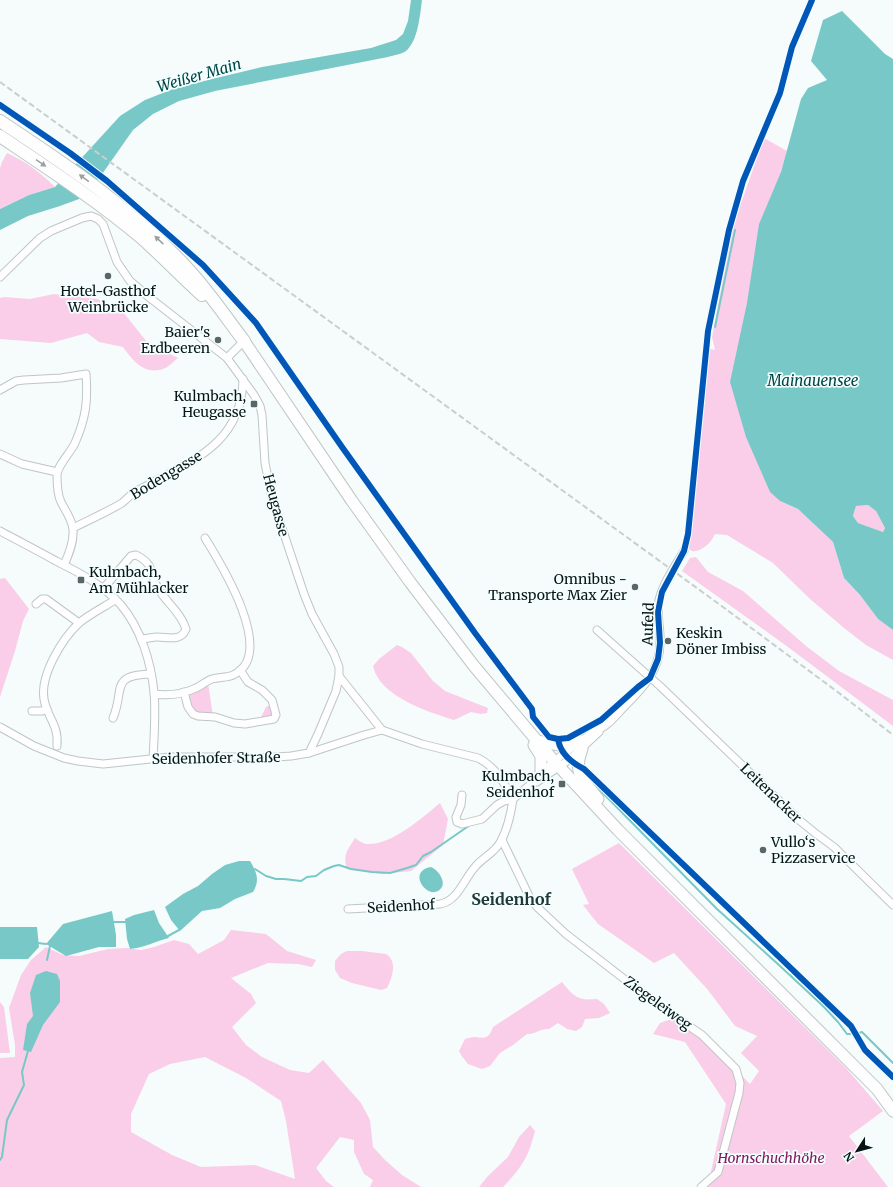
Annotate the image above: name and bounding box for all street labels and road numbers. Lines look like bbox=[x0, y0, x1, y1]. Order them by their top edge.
street label: Bodengasse bbox=[127, 447, 205, 503]
street label: Heugasse bbox=[259, 472, 293, 538]
street label: Aufeld bbox=[638, 601, 658, 647]
street label: Seidenhofer Straße bbox=[151, 748, 281, 768]
street label: Leitenacker bbox=[736, 759, 806, 827]
street label: Seidenhof bbox=[367, 895, 436, 917]
street label: Ziegeleiweg bbox=[620, 972, 696, 1034]

